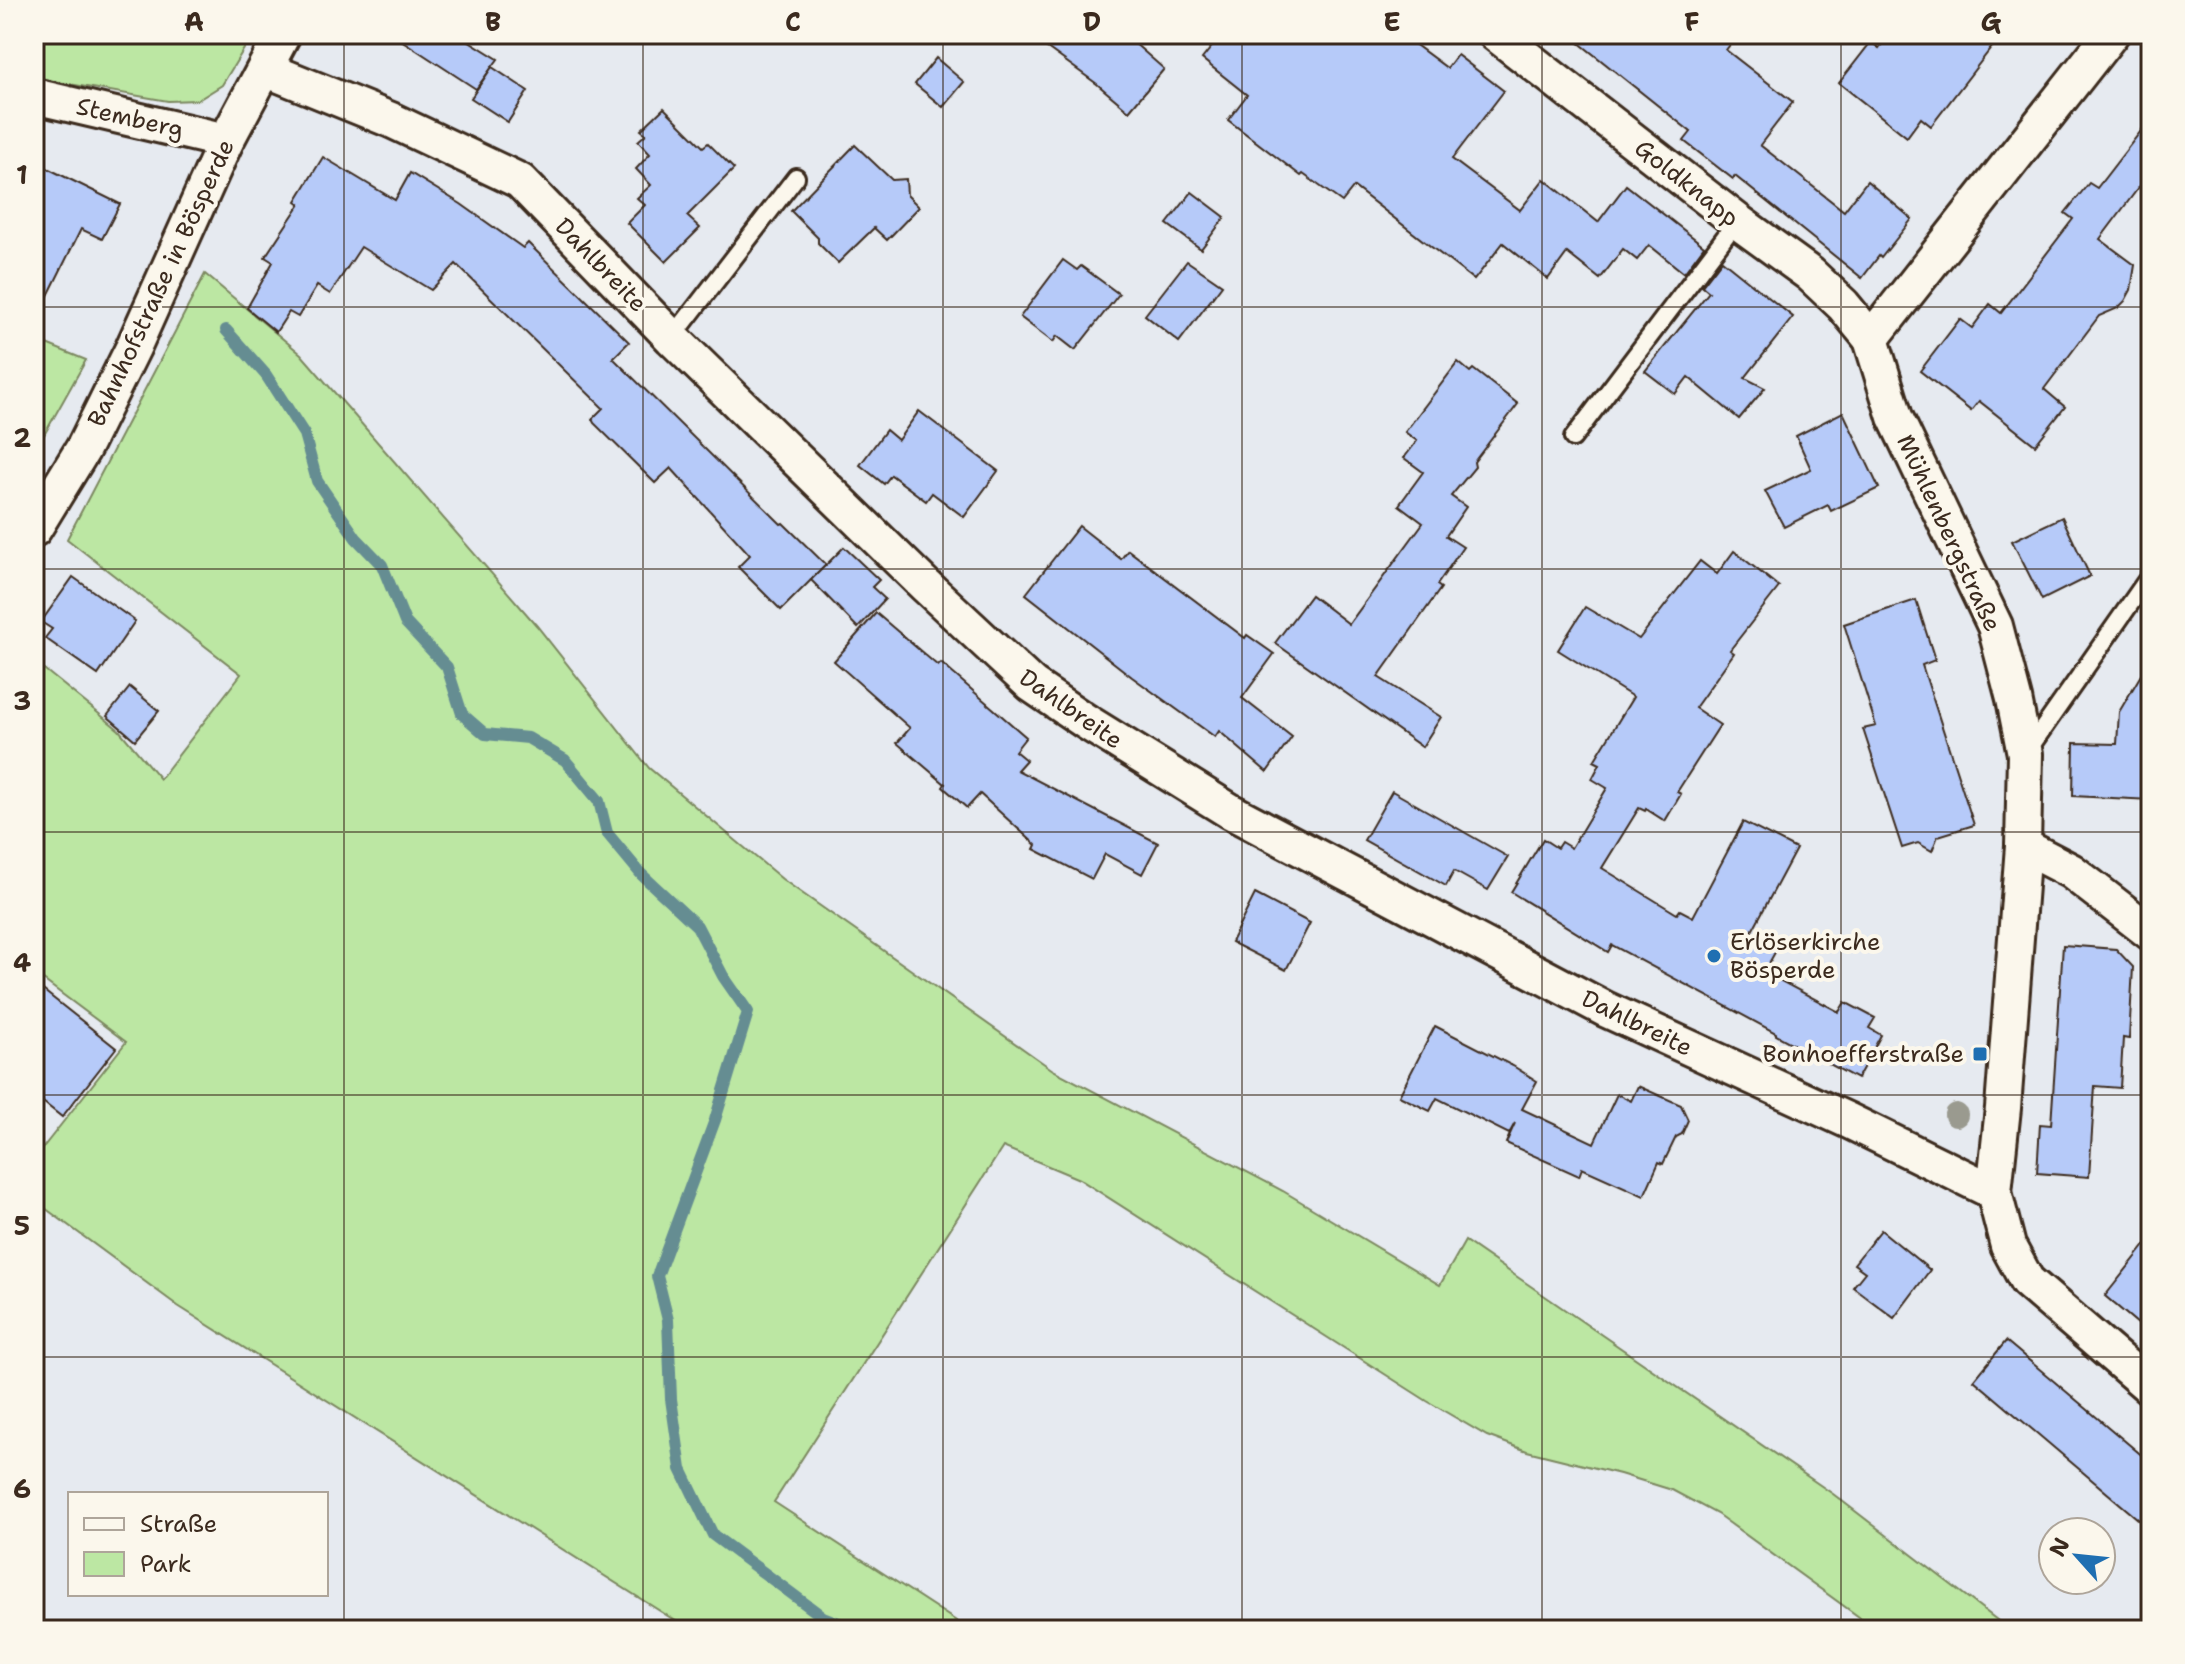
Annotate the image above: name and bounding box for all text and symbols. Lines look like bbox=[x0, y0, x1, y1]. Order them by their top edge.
text: A bbox=[184, 4, 204, 39]
text: B bbox=[485, 4, 501, 39]
text: C bbox=[785, 4, 801, 39]
text: D bbox=[1083, 4, 1101, 39]
text: E bbox=[1383, 4, 1401, 39]
text: F bbox=[1684, 4, 1700, 39]
text: G bbox=[1981, 4, 2002, 39]
street label: Stemberg bbox=[73, 90, 187, 146]
street label: Goldknapp bbox=[1628, 132, 1746, 234]
street label: Bahnhofstraße in Bösperde bbox=[80, 134, 242, 432]
text: 1 bbox=[16, 157, 28, 192]
street label: Dahlbreite bbox=[548, 211, 654, 319]
text: 2 bbox=[13, 420, 31, 455]
street label: Mühlenbergstraße bbox=[1889, 429, 2009, 637]
street label: Dahlbreite bbox=[1013, 662, 1129, 756]
text: 3 bbox=[13, 683, 31, 718]
place label: Erlöserkirche Bösperde bbox=[1730, 926, 1881, 986]
text: 4 bbox=[13, 945, 31, 980]
marker: Erlöserkirche Bösperde bbox=[1705, 947, 1723, 965]
street label: Dahlbreite bbox=[1576, 982, 1698, 1064]
place label: Bonhoefferstraße bbox=[1763, 1038, 1964, 1070]
marker: Bonhoefferstraße bbox=[1971, 1045, 1989, 1063]
text: 5 bbox=[14, 1208, 30, 1243]
text: 6 bbox=[13, 1471, 31, 1506]
legend bbox=[68, 1492, 328, 1596]
text: Straße bbox=[140, 1508, 217, 1540]
north arrow bbox=[2037, 1516, 2117, 1596]
text: N bbox=[2043, 1533, 2077, 1561]
text: Park bbox=[140, 1548, 192, 1580]

